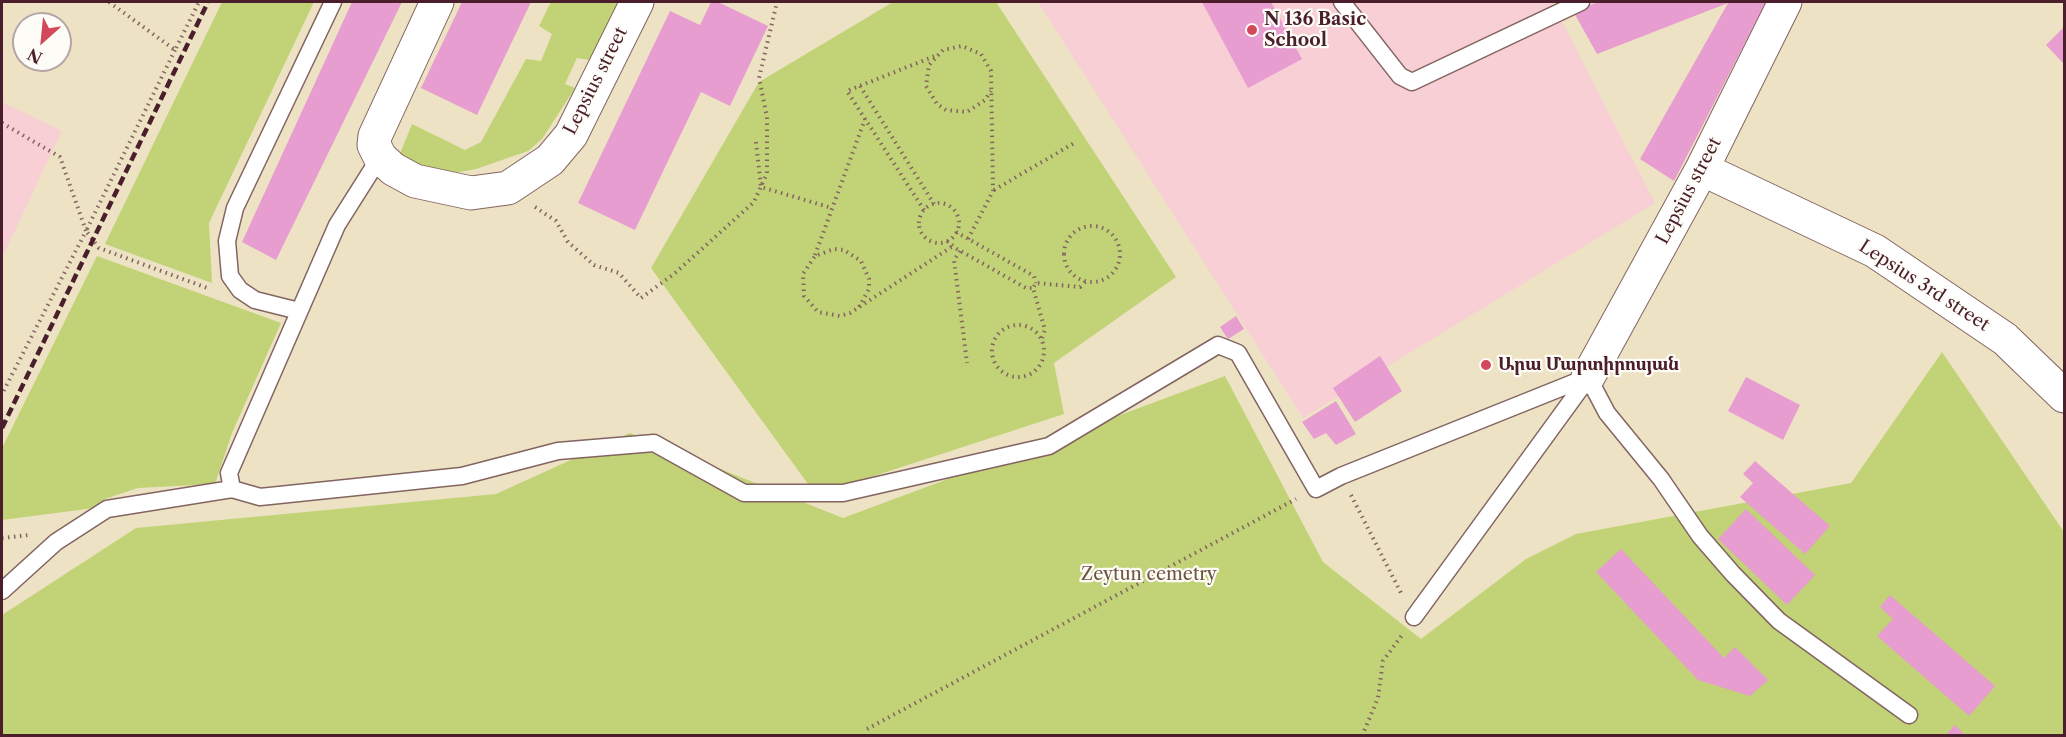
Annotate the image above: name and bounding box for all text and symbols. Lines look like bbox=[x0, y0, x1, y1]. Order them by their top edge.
place label: N 136 Basic School bbox=[1264, 9, 1366, 52]
north arrow bbox=[12, 12, 72, 72]
marker: N 136 Basic School bbox=[1245, 23, 1259, 37]
street label: Lepsius street bbox=[560, 24, 632, 138]
text: N bbox=[24, 44, 45, 68]
street label: Lepsius street bbox=[1652, 134, 1726, 248]
street label: Lepsius 3rd street bbox=[1855, 236, 1993, 336]
place label: Արա Մարտիրոսյան bbox=[1498, 354, 1679, 376]
marker: Արա Մարտիրոսյան bbox=[1479, 358, 1493, 372]
park label: Zeytun cemetry bbox=[1081, 564, 1217, 586]

